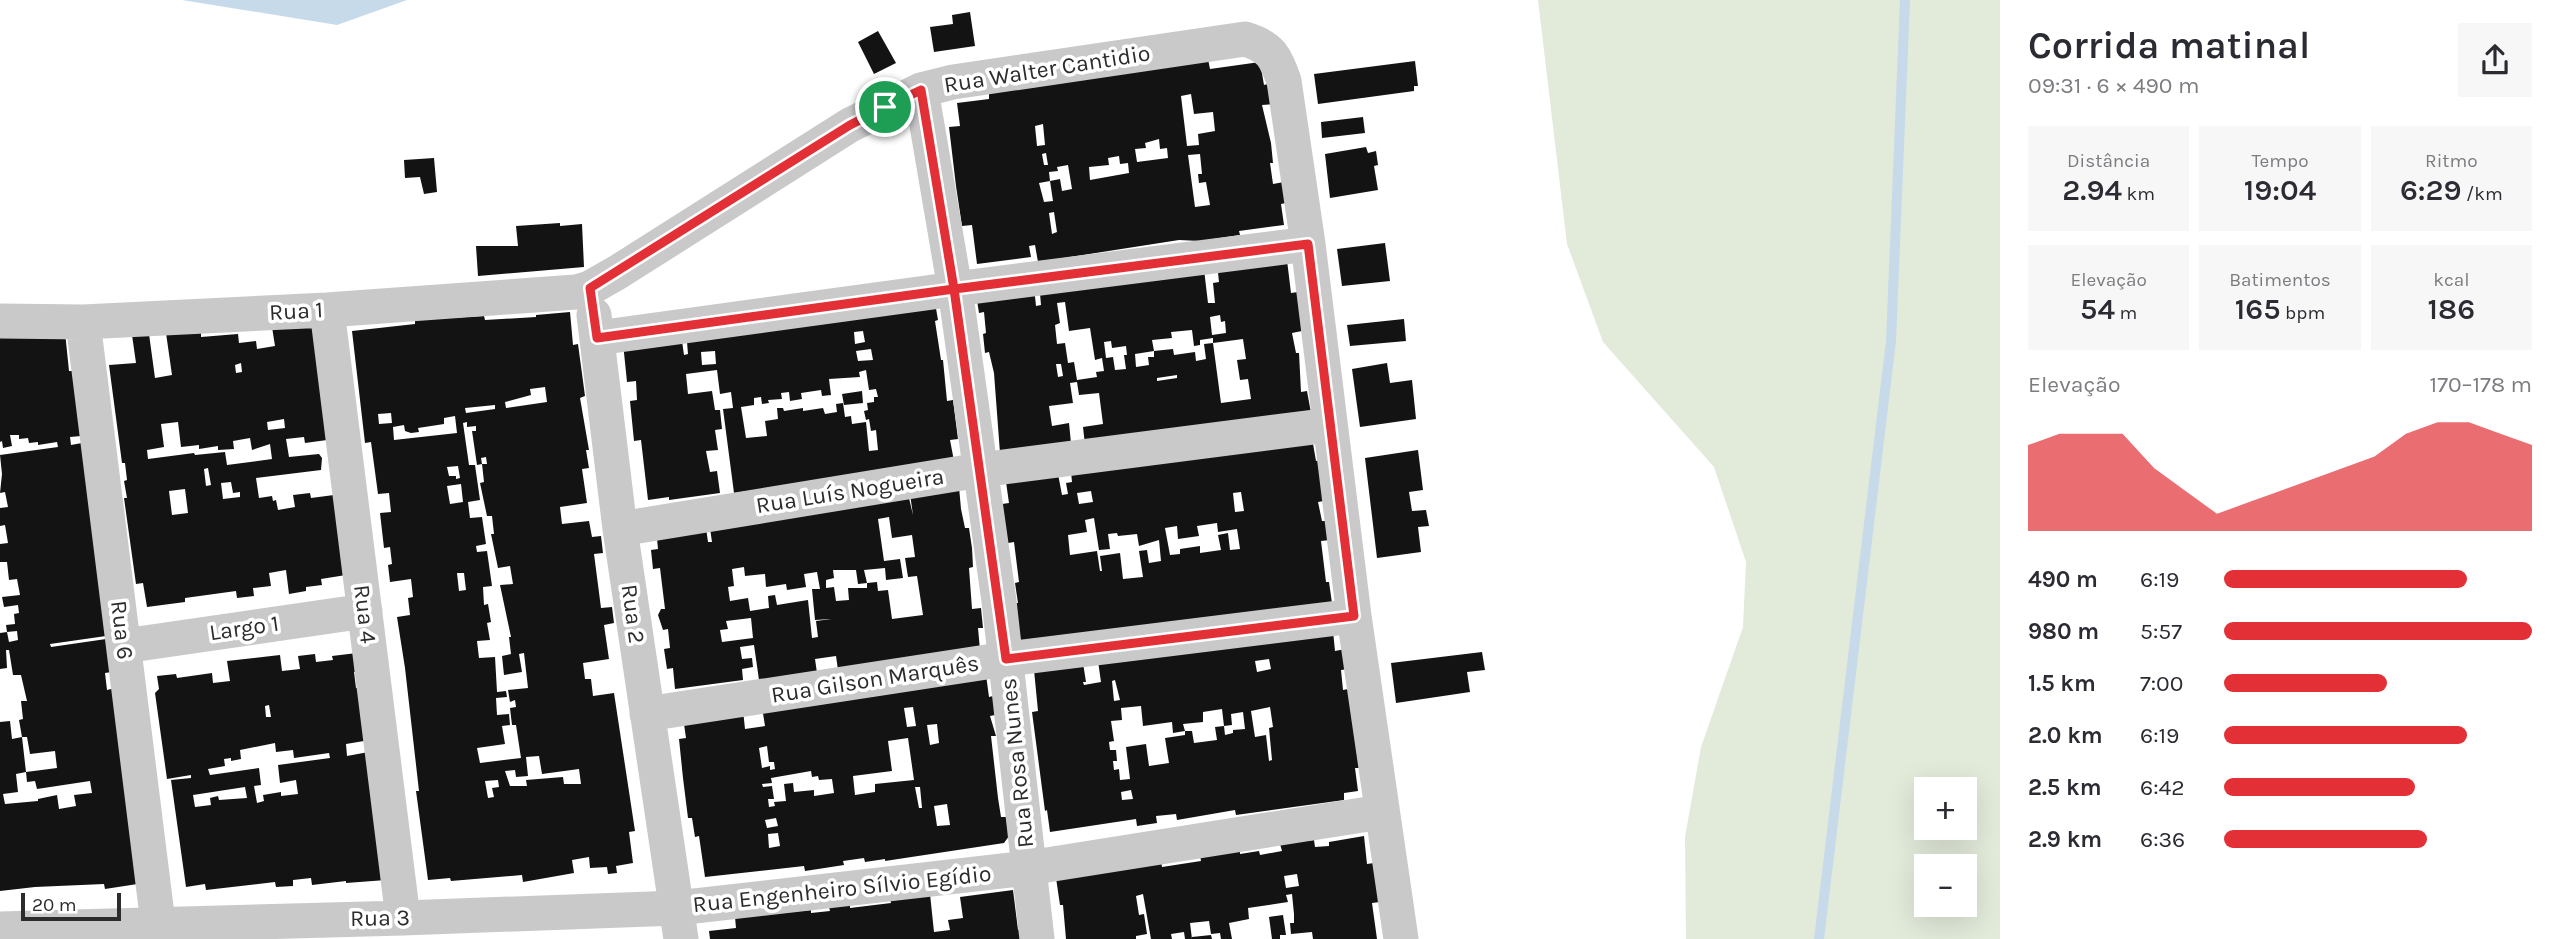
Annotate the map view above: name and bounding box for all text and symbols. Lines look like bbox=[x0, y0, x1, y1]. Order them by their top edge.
text: Corrida matinal bbox=[2028, 23, 2310, 68]
button: share bbox=[2458, 23, 2532, 97]
street label: Rua Walter Cantidio bbox=[942, 39, 1152, 99]
text: 09:31 · 6 × 490 m bbox=[2028, 72, 2200, 99]
pin bbox=[855, 77, 915, 137]
icon: arrive bbox=[866, 88, 904, 126]
text: Distância bbox=[2067, 150, 2150, 172]
text: Tempo bbox=[2251, 150, 2309, 172]
text: Ritmo bbox=[2425, 150, 2478, 172]
text: 2.94 bbox=[2062, 172, 2122, 208]
text: 19:04 bbox=[2244, 172, 2316, 208]
text: 6:29 bbox=[2400, 172, 2462, 208]
text: km bbox=[2122, 183, 2155, 205]
text: /km bbox=[2462, 183, 2503, 205]
text: Elevação bbox=[2070, 269, 2147, 291]
text: Batimentos bbox=[2229, 269, 2331, 291]
text: kcal bbox=[2433, 269, 2469, 291]
text: 54 bbox=[2080, 291, 2115, 327]
text: 165 bbox=[2235, 291, 2281, 327]
text: 186 bbox=[2428, 291, 2475, 327]
street label: Rua 1 bbox=[268, 296, 324, 326]
text: m bbox=[2115, 302, 2137, 324]
text: bpm bbox=[2281, 302, 2325, 324]
text: Elevação bbox=[2028, 371, 2121, 398]
text: 170–178 m bbox=[2430, 371, 2532, 398]
street label: Rua Luís Nogueira bbox=[754, 463, 946, 519]
text: 490 m bbox=[2028, 566, 2098, 593]
text: 6:19 bbox=[2140, 566, 2179, 593]
street label: Rua 4 bbox=[348, 583, 382, 645]
street label: Rua 2 bbox=[615, 583, 651, 645]
street label: Rua 6 bbox=[105, 599, 139, 661]
street label: Largo 1 bbox=[207, 610, 281, 646]
text: 980 m bbox=[2028, 618, 2099, 645]
text: 5:57 bbox=[2140, 618, 2182, 645]
street label: Rua Gilson Marquês bbox=[769, 649, 981, 709]
text: 1.5 km bbox=[2028, 670, 2096, 697]
text: 7:00 bbox=[2140, 670, 2183, 697]
street label: Rua Rosa Nunes bbox=[995, 677, 1039, 849]
text: 2.0 km bbox=[2028, 722, 2103, 749]
text: 6:19 bbox=[2140, 722, 2179, 749]
text: 2.5 km bbox=[2028, 774, 2102, 801]
text: 6:42 bbox=[2140, 774, 2185, 801]
map controls bbox=[1914, 777, 1977, 917]
button: + bbox=[1914, 777, 1977, 840]
text: 2.9 km bbox=[2028, 826, 2102, 853]
text: 6:36 bbox=[2140, 826, 2185, 853]
button: − bbox=[1914, 854, 1977, 917]
street label: Rua Engenheiro Sílvio Egídio bbox=[691, 860, 993, 918]
scale bar bbox=[21, 890, 121, 922]
text: 20 m bbox=[32, 894, 77, 916]
street label: Rua 3 bbox=[350, 904, 410, 932]

